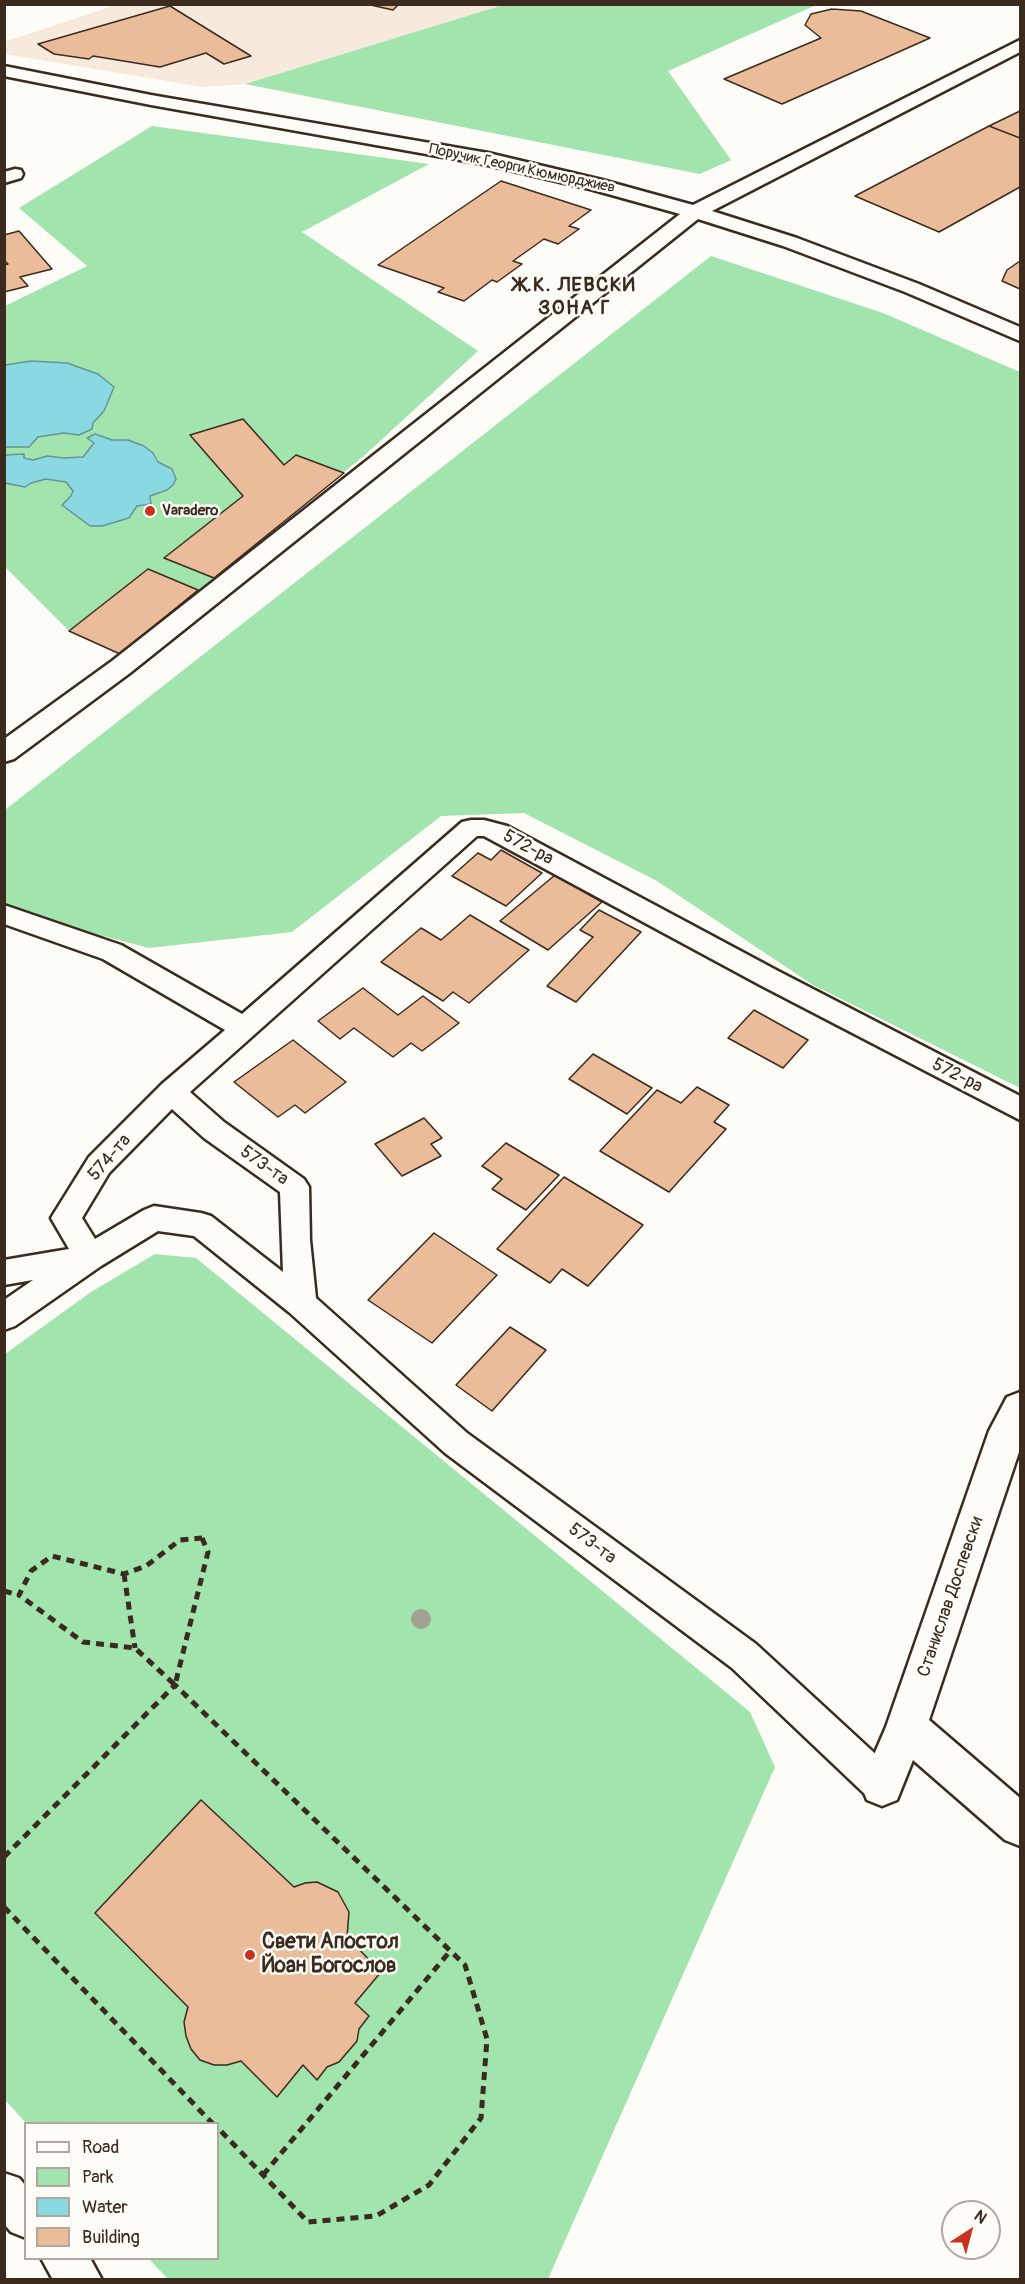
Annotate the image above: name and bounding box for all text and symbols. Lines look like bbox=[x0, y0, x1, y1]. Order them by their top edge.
street label: Поручик Георги Кюмюрджиев bbox=[427, 140, 617, 198]
district label: Ж.К. ЛЕВСКИ ЗОНА Г bbox=[514, 274, 636, 321]
place label: Varadero bbox=[162, 502, 218, 520]
marker: Varadero bbox=[143, 504, 157, 518]
street label: 572-ра bbox=[499, 826, 557, 870]
street label: 572-ра bbox=[928, 1054, 986, 1098]
street label: 574-та bbox=[84, 1130, 136, 1186]
street label: 573-та bbox=[236, 1142, 292, 1190]
street label: Станислав Доспевски bbox=[913, 1514, 989, 1680]
street label: 573-та bbox=[564, 1519, 620, 1569]
place label: Свети Апостол Йоан Богослов bbox=[262, 1930, 399, 1980]
marker: Свети Апостол Йоан Богослов bbox=[243, 1948, 257, 1962]
legend bbox=[24, 2122, 219, 2260]
text: Road bbox=[82, 2136, 119, 2159]
text: Park bbox=[82, 2166, 114, 2189]
text: Water bbox=[82, 2196, 128, 2219]
north arrow bbox=[941, 2200, 1001, 2260]
text: N bbox=[970, 2206, 991, 2228]
text: Building bbox=[82, 2226, 140, 2249]

